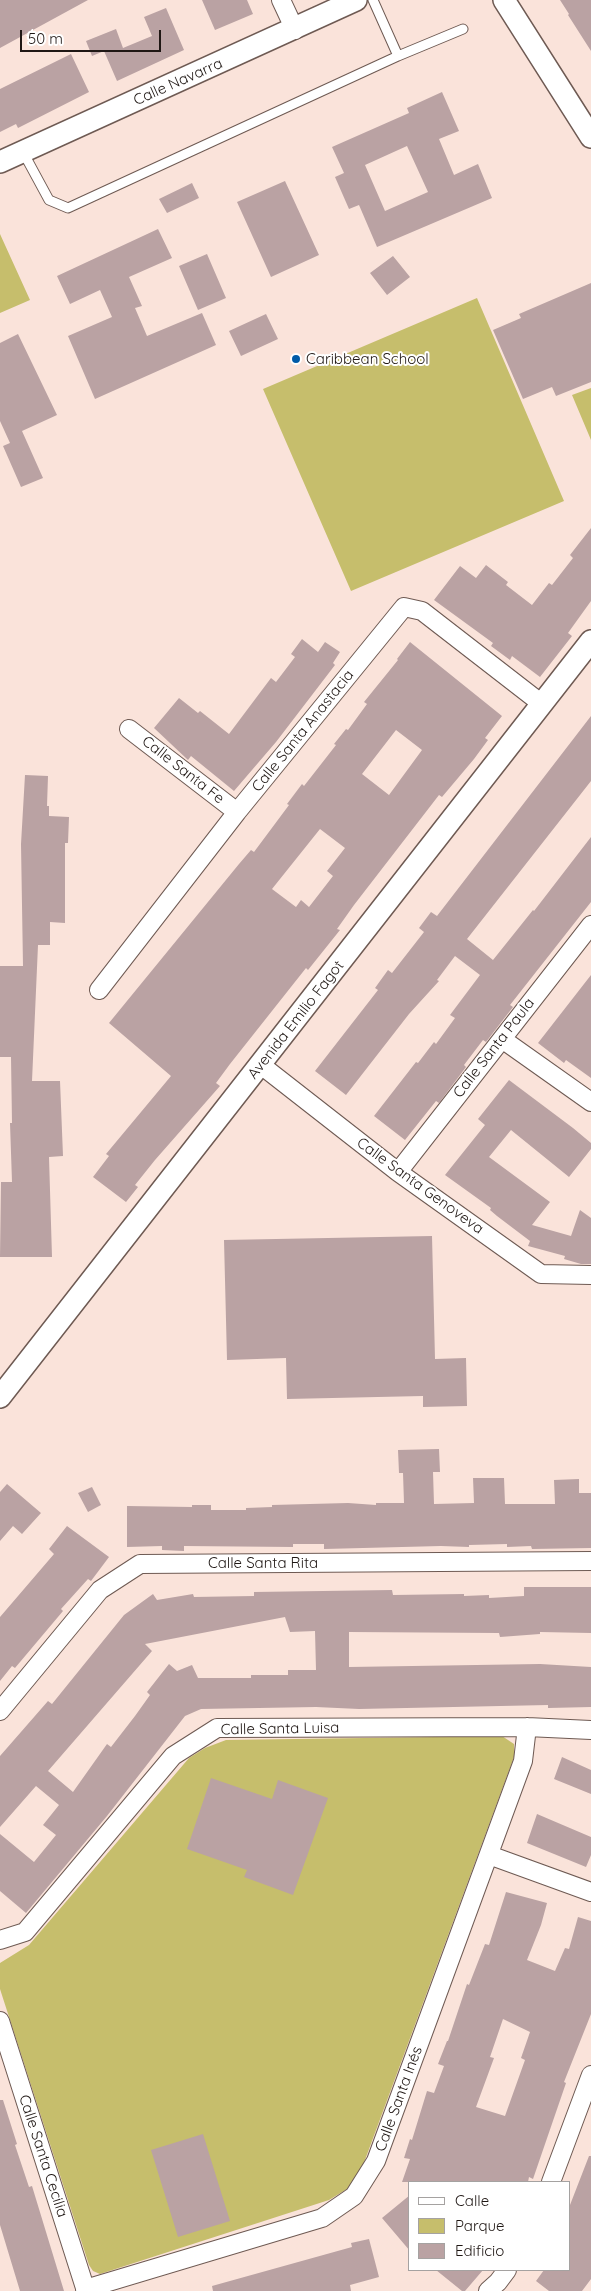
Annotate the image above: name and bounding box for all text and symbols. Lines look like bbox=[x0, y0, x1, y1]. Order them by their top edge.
scale bar bbox=[22, 20, 164, 52]
text: 50 m bbox=[28, 29, 63, 48]
street label: Calle Navarra bbox=[131, 54, 225, 110]
place label: Caribbean School bbox=[306, 350, 429, 368]
marker: Caribbean School bbox=[290, 353, 302, 365]
street label: Calle Santa Anastacia bbox=[248, 667, 358, 795]
street label: Calle Santa Fe bbox=[138, 732, 228, 808]
street label: Avenida Emilio Fagot bbox=[244, 957, 348, 1083]
street label: Calle Santa Paula bbox=[449, 995, 539, 1101]
street label: Calle Santa Genoveva bbox=[353, 1134, 487, 1238]
street label: Calle Santa Rita bbox=[208, 1554, 318, 1572]
street label: Calle Santa Luisa bbox=[221, 1719, 339, 1739]
street label: Calle Santa Inés bbox=[372, 2044, 426, 2154]
street label: Calle Santa Cecilia bbox=[15, 2093, 71, 2219]
legend bbox=[408, 2181, 571, 2271]
text: Calle bbox=[455, 2191, 489, 2210]
text: Parque bbox=[455, 2216, 505, 2235]
text: Edificio bbox=[455, 2241, 504, 2260]

